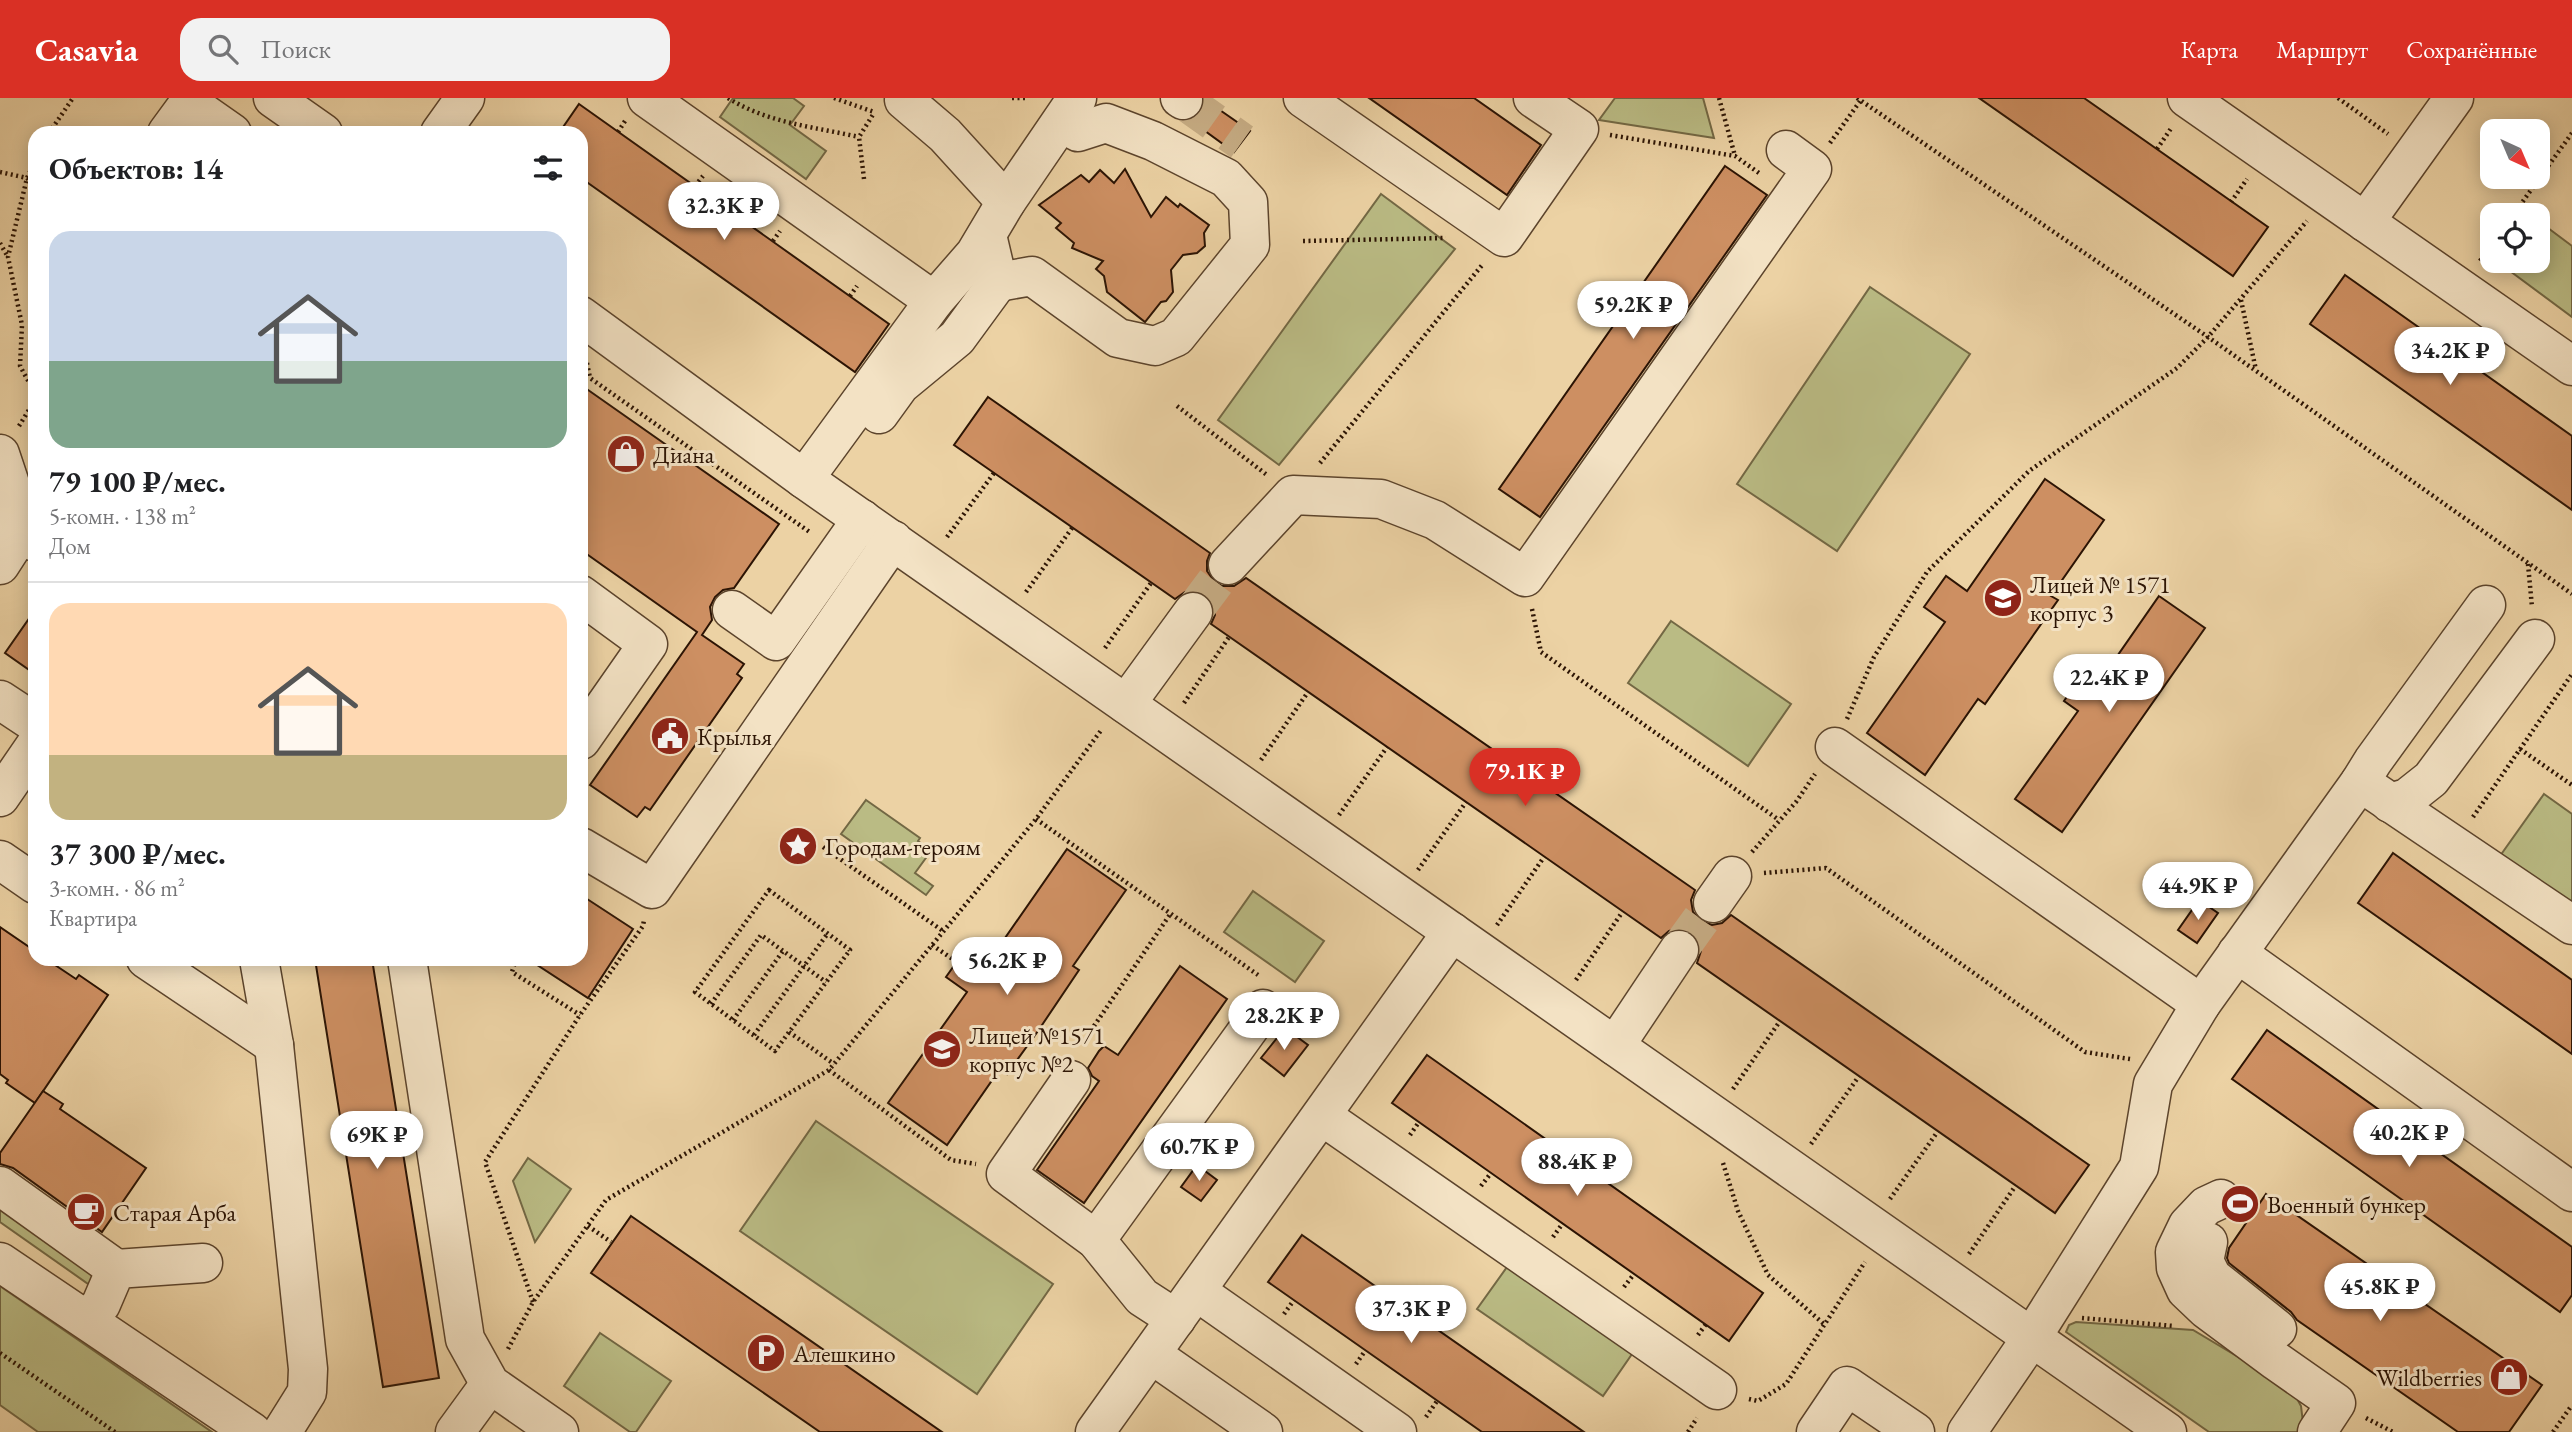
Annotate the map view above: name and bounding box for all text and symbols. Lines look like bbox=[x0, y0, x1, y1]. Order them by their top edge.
search box bbox=[180, 18, 670, 81]
text: Casavia bbox=[35, 28, 138, 71]
icon: search bbox=[204, 30, 242, 68]
text: Поиск bbox=[260, 32, 331, 66]
text: Карта bbox=[2181, 34, 2238, 65]
text: Маршрут bbox=[2276, 34, 2368, 65]
text: Сохранённые bbox=[2406, 34, 2537, 65]
north arrow bbox=[2480, 119, 2550, 189]
map controls bbox=[2480, 119, 2550, 273]
text: Объектов: 14 bbox=[49, 149, 223, 188]
icon: filters bbox=[529, 149, 567, 187]
pin: 32.3K ₽ bbox=[659, 183, 789, 242]
text: 32.3K ₽ bbox=[684, 190, 764, 220]
button: locate bbox=[2480, 203, 2550, 273]
icon: home bbox=[245, 276, 371, 402]
pin: 59.2K ₽ bbox=[1568, 282, 1698, 341]
text: 59.2K ₽ bbox=[1593, 289, 1673, 319]
pin: 34.2K ₽ bbox=[2385, 328, 2515, 387]
text: 34.2K ₽ bbox=[2410, 335, 2490, 365]
shop icon: Диана bbox=[605, 433, 647, 475]
place label: Диана bbox=[653, 439, 715, 470]
text: 79 100 ₽/мес. bbox=[49, 462, 226, 501]
text: 5-комн. · 138 m² bbox=[49, 501, 196, 531]
text: Дом bbox=[49, 531, 91, 561]
place label: Лицей № 1571 корпус 3 bbox=[2030, 569, 2171, 628]
school or university icon: Лицей № 1571 корпус 3 bbox=[1982, 577, 2024, 619]
icon: home bbox=[245, 648, 371, 774]
pin: 22.4K ₽ bbox=[2044, 654, 2174, 714]
text: 22.4K ₽ bbox=[2069, 662, 2149, 692]
public building icon: Крылья bbox=[649, 715, 691, 757]
place label: Крылья bbox=[697, 721, 772, 752]
pin: 79.1K ₽ bbox=[1460, 748, 1590, 808]
text: 79.1K ₽ bbox=[1485, 756, 1565, 786]
place icon: Городам-героям bbox=[777, 825, 819, 867]
place label: Городам-героям bbox=[825, 831, 981, 862]
text: 37 300 ₽/мес. bbox=[49, 834, 226, 873]
pin: 44.9K ₽ bbox=[2133, 862, 2263, 922]
text: 44.9K ₽ bbox=[2158, 870, 2238, 900]
text: 3-комн. · 86 m² bbox=[49, 873, 185, 903]
text: Квартира bbox=[49, 903, 137, 933]
pin: 56.2K ₽ bbox=[942, 937, 1072, 997]
text: 56.2K ₽ bbox=[967, 945, 1047, 975]
pin: 28.2K ₽ bbox=[1219, 992, 1349, 1052]
text: 28.2K ₽ bbox=[1244, 1000, 1324, 1030]
place label: Лицей №1571 корпус №2 bbox=[969, 1020, 1105, 1079]
school or university icon: Лицей №1571 корпус №2 bbox=[921, 1028, 963, 1070]
pin: 40.2K ₽ bbox=[2344, 1110, 2474, 1169]
pin: 69K ₽ bbox=[328, 1112, 426, 1171]
text: 40.2K ₽ bbox=[2369, 1117, 2449, 1147]
text: 69K ₽ bbox=[346, 1119, 408, 1149]
pin: 60.7K ₽ bbox=[1134, 1124, 1264, 1183]
text: 60.7K ₽ bbox=[1159, 1131, 1239, 1161]
pin: 88.4K ₽ bbox=[1512, 1138, 1642, 1198]
text: 88.4K ₽ bbox=[1537, 1146, 1617, 1176]
sports icon: Военный бункер bbox=[2219, 1183, 2261, 1225]
place label: Военный бункер bbox=[2267, 1189, 2426, 1220]
cafe icon: Старая Арба bbox=[65, 1191, 107, 1233]
place label: Старая Арба bbox=[113, 1197, 236, 1228]
pin: 45.8K ₽ bbox=[2315, 1264, 2445, 1323]
text: 45.8K ₽ bbox=[2340, 1271, 2420, 1301]
pin: 37.3K ₽ bbox=[1346, 1286, 1476, 1345]
text: 37.3K ₽ bbox=[1371, 1293, 1451, 1323]
parking icon: Алешкино bbox=[745, 1332, 787, 1374]
place label: Алешкино bbox=[792, 1338, 896, 1369]
shop icon: Wildberries bbox=[2488, 1356, 2530, 1398]
place label: Wildberries bbox=[2376, 1362, 2482, 1393]

